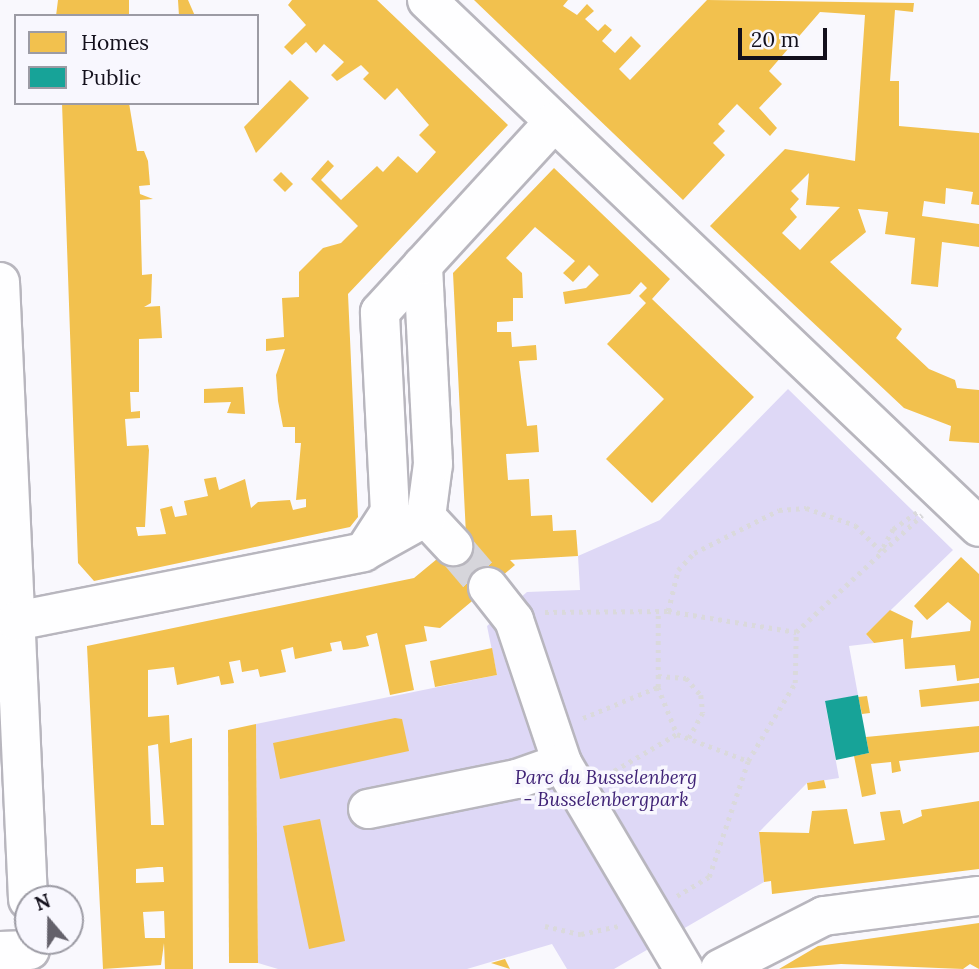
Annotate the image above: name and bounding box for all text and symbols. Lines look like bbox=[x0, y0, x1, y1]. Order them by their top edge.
legend bbox=[14, 14, 259, 105]
scale bar bbox=[741, 14, 830, 58]
text: 20 m bbox=[751, 26, 800, 53]
text: Homes bbox=[81, 29, 149, 56]
text: Public bbox=[81, 64, 141, 91]
park label: Parc du Busselenberg - Busselenbergpark bbox=[515, 767, 697, 811]
north arrow bbox=[14, 885, 84, 955]
text: N bbox=[31, 888, 54, 916]

